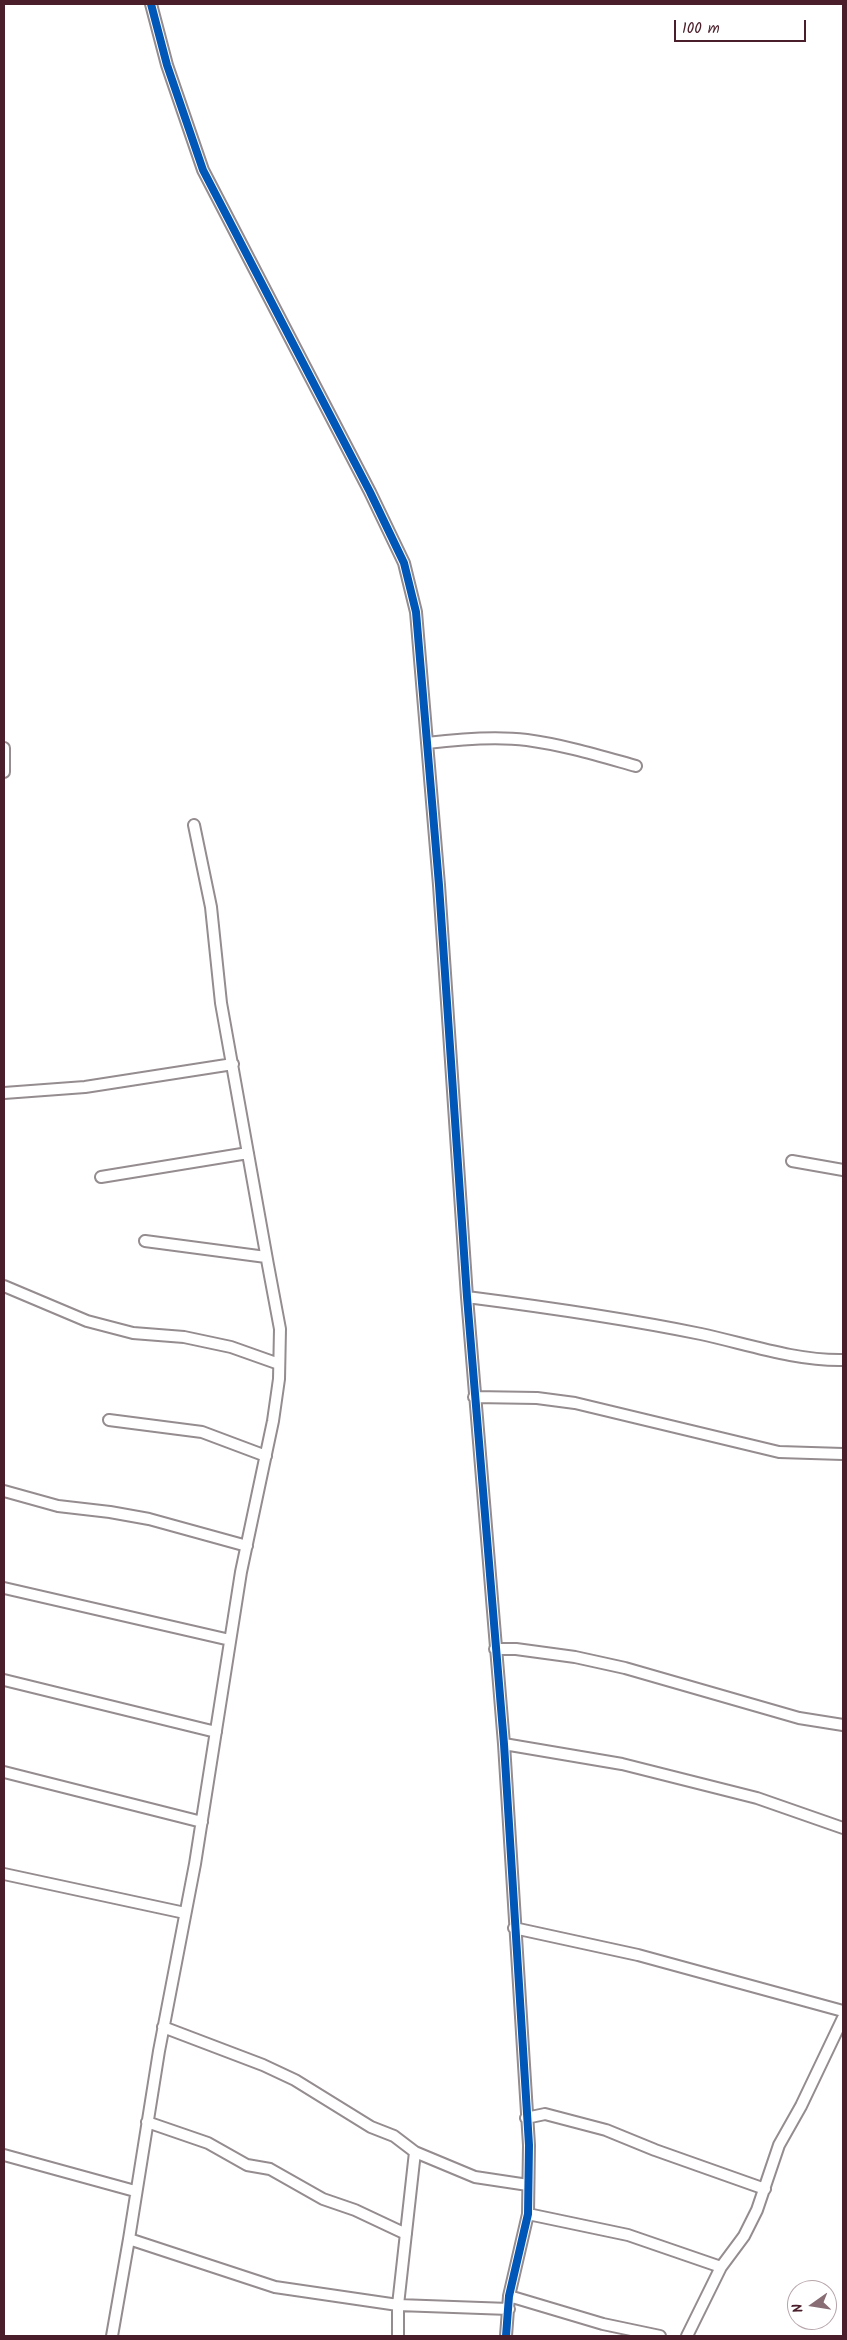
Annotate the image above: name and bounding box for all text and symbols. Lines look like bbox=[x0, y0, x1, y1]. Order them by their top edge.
scale bar bbox=[677, 10, 810, 42]
text: 100 m bbox=[682, 17, 720, 41]
north arrow bbox=[787, 2280, 837, 2330]
text: N bbox=[787, 2301, 810, 2315]

